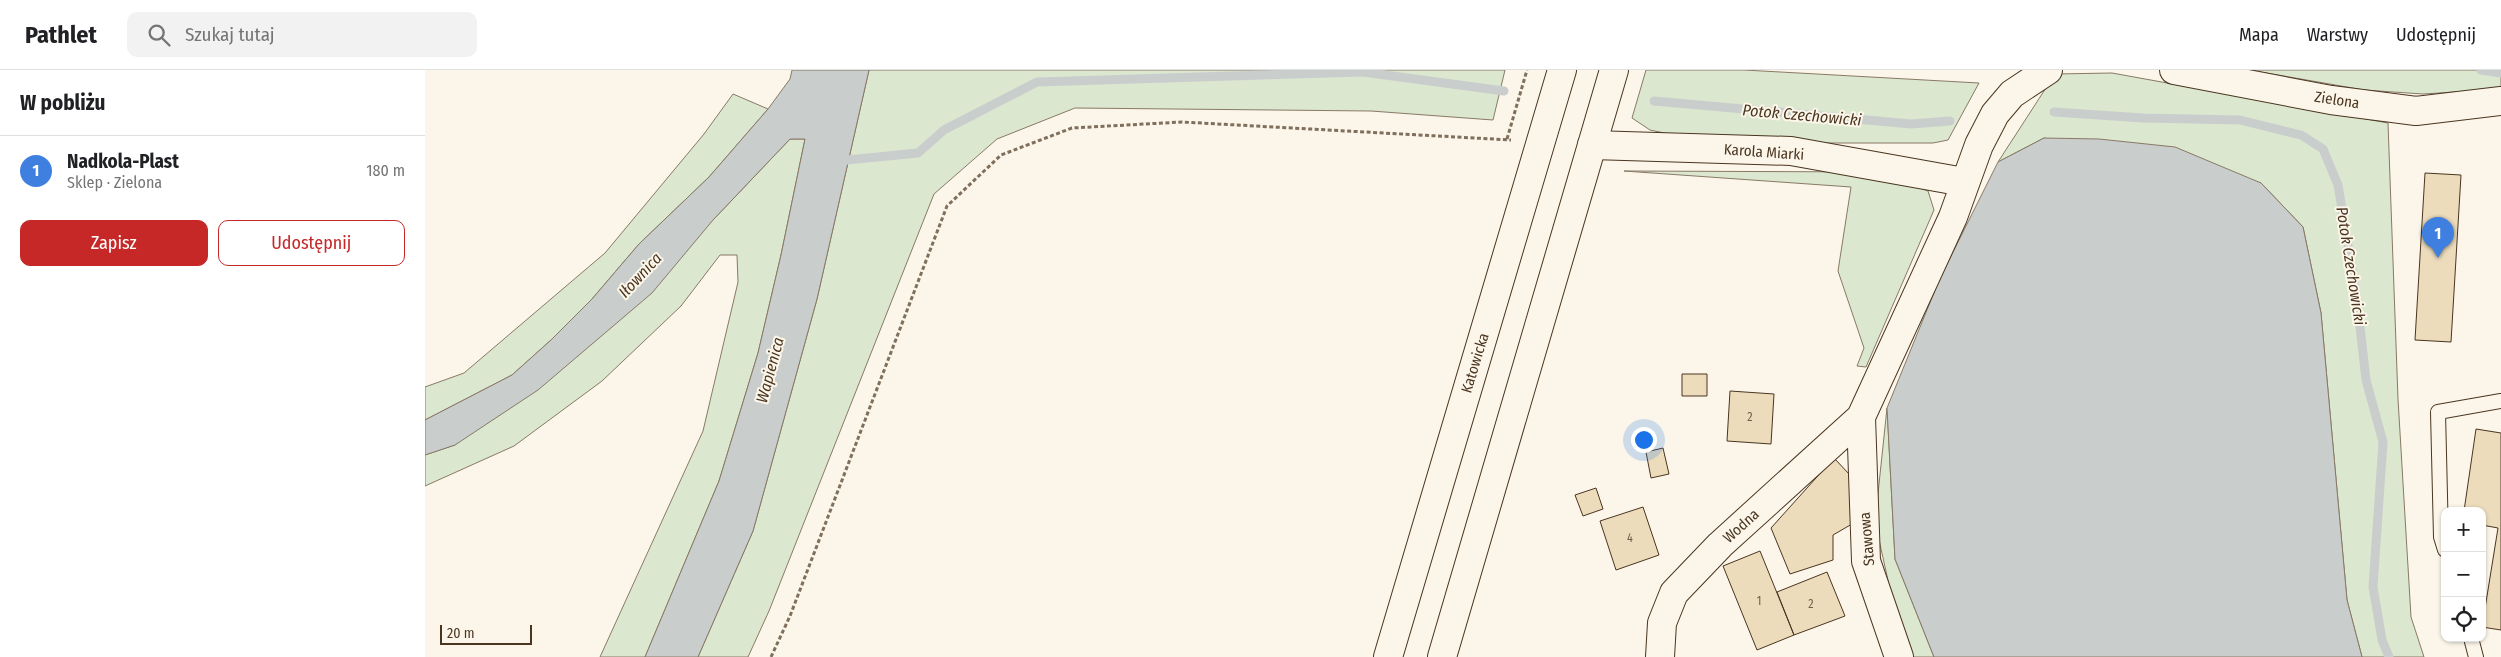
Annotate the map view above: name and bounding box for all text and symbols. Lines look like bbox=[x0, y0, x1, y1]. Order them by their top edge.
search box bbox=[127, 12, 477, 57]
text: Pathlet bbox=[25, 21, 97, 49]
icon: search bbox=[145, 21, 173, 49]
text: Szukaj tutaj bbox=[185, 23, 275, 46]
text: Mapa bbox=[2239, 24, 2279, 46]
text: Warstwy bbox=[2307, 24, 2368, 46]
text: Udostępnij bbox=[2396, 24, 2476, 46]
street label: Zielona bbox=[2313, 88, 2361, 112]
text: W pobliżu bbox=[20, 90, 105, 116]
water label: Potok Czechowicki bbox=[1742, 100, 1862, 130]
street label: Karola Miarki bbox=[1723, 140, 1805, 164]
text: Nadkola-Plast bbox=[67, 150, 179, 173]
text: 1 bbox=[33, 161, 39, 180]
text: 180 m bbox=[366, 161, 405, 180]
text: Sklep · Zielona bbox=[67, 173, 162, 192]
water label: Potok Czechowicki bbox=[2332, 205, 2370, 327]
pin: 1 bbox=[2422, 217, 2454, 258]
button: Zapisz bbox=[20, 220, 208, 266]
button: Udostępnij bbox=[218, 220, 405, 266]
water label: Iłownica bbox=[615, 249, 665, 301]
street label: Katowicka bbox=[1457, 331, 1493, 395]
water label: Wapienica bbox=[752, 335, 788, 405]
house number: 2 bbox=[1747, 410, 1753, 424]
your location bbox=[1631, 427, 1657, 453]
street label: Wodna bbox=[1719, 505, 1763, 547]
map controls bbox=[2441, 507, 2486, 642]
button: + bbox=[2441, 507, 2486, 552]
street label: Stawowa bbox=[1856, 511, 1878, 567]
house number: 4 bbox=[1627, 531, 1633, 545]
button: − bbox=[2441, 552, 2486, 597]
house number: 1 bbox=[1757, 594, 1761, 608]
house number: 2 bbox=[1808, 597, 1814, 611]
button: locate bbox=[2441, 597, 2486, 642]
scale bar bbox=[440, 622, 533, 645]
text: 20 m bbox=[447, 625, 475, 642]

